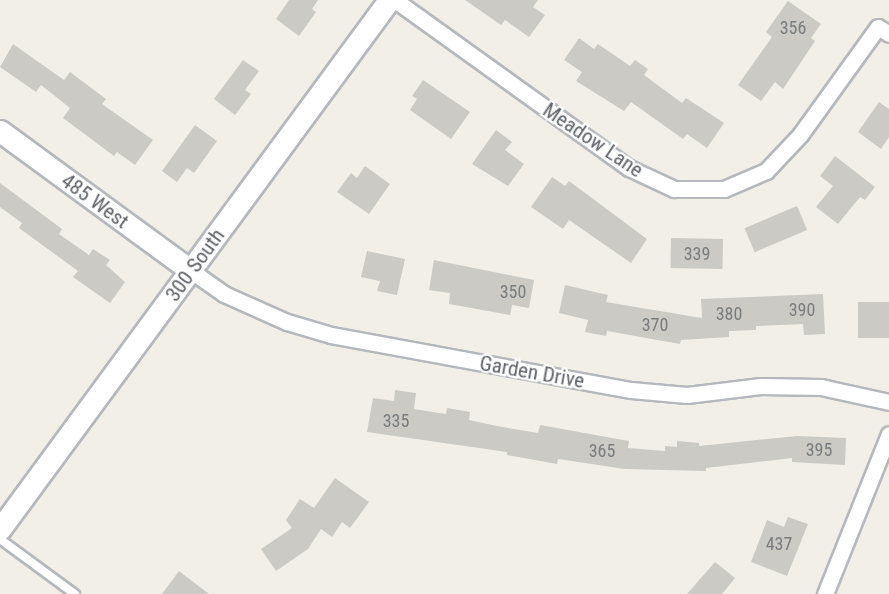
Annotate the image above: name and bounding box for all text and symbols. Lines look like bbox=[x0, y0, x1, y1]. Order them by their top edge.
house number: 356 bbox=[780, 17, 806, 39]
street label: Meadow Lane bbox=[538, 97, 648, 183]
street label: 485 West bbox=[56, 168, 134, 234]
street label: 300 South bbox=[160, 224, 230, 306]
house number: 339 bbox=[684, 243, 710, 265]
house number: 350 bbox=[500, 281, 526, 303]
house number: 390 bbox=[789, 299, 815, 321]
house number: 380 bbox=[716, 303, 742, 325]
house number: 370 bbox=[642, 314, 668, 336]
street label: Garden Drive bbox=[478, 350, 586, 394]
house number: 335 bbox=[383, 410, 409, 432]
house number: 395 bbox=[806, 439, 832, 461]
house number: 365 bbox=[589, 440, 615, 462]
house number: 437 bbox=[766, 533, 792, 555]

